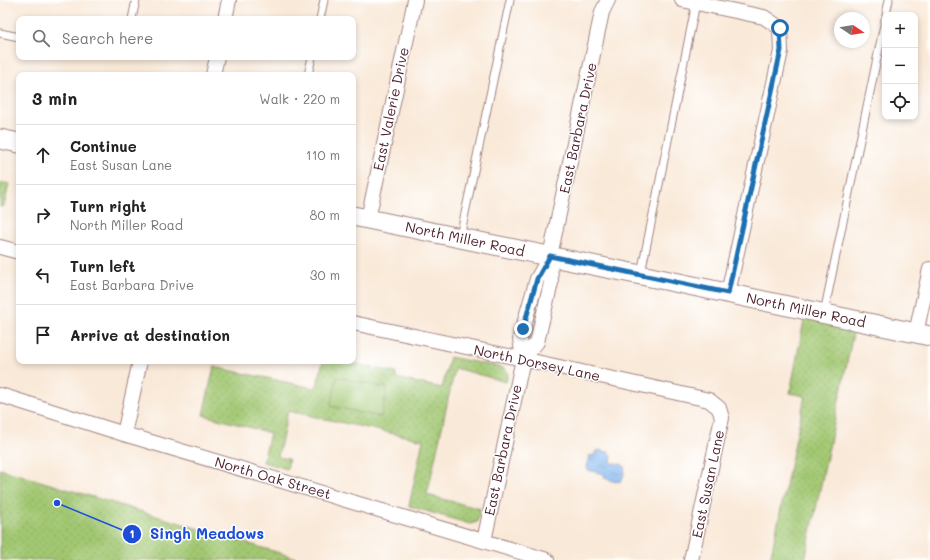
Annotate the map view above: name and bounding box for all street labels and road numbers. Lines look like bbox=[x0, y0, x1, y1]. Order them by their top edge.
street label: East Valerie Drive bbox=[368, 46, 413, 172]
street label: East Barbara Drive bbox=[554, 61, 601, 195]
street label: North Miller Road bbox=[404, 217, 527, 260]
street label: North Miller Road bbox=[745, 288, 868, 331]
street label: North Dorsey Lane bbox=[472, 340, 602, 385]
street label: East Barbara Drive bbox=[479, 383, 526, 517]
street label: East Susan Lane bbox=[687, 428, 728, 540]
street label: North Oak Street bbox=[213, 452, 334, 503]

